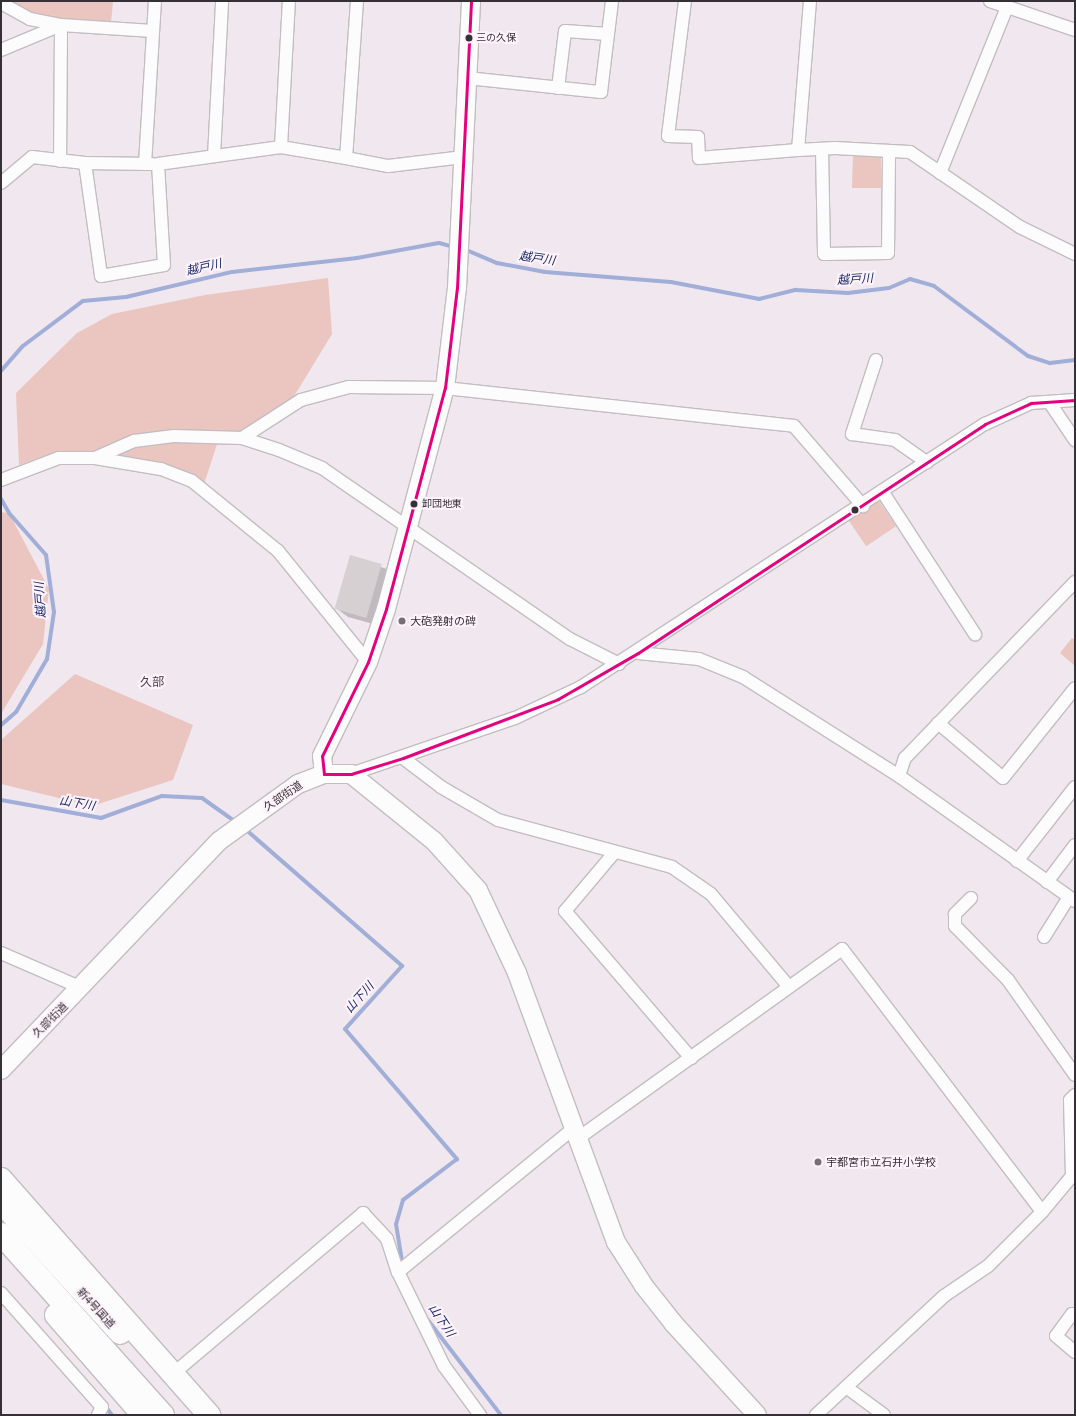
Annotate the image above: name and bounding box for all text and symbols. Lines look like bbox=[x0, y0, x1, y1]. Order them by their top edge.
place label: 三の久保 bbox=[476, 32, 516, 44]
marker: 三の久保 bbox=[464, 33, 474, 43]
water label: 越戸川 bbox=[518, 249, 556, 269]
water label: 越戸川 bbox=[185, 257, 223, 279]
water label: 越戸川 bbox=[837, 272, 873, 288]
place label: 卸団地東 bbox=[422, 498, 462, 510]
marker: 卸団地東 bbox=[409, 499, 419, 509]
unlabelled marker bbox=[850, 505, 860, 515]
water label: 越戸川 bbox=[33, 582, 49, 618]
place label: 大砲発射の碑 bbox=[410, 614, 476, 628]
marker: 大砲発射の碑 bbox=[397, 616, 407, 626]
district label: 久部 bbox=[140, 676, 164, 690]
street label: 久部街道 bbox=[261, 778, 305, 814]
water label: 山下川 bbox=[58, 794, 96, 814]
water label: 山下川 bbox=[343, 980, 377, 1016]
street label: 久部街道 bbox=[30, 1000, 70, 1040]
place label: 宇都宮市立石井小学校 bbox=[826, 1155, 936, 1169]
marker: 宇都宮市立石井小学校 bbox=[813, 1157, 823, 1167]
street label: 新4号国道 bbox=[74, 1285, 118, 1331]
water label: 山下川 bbox=[425, 1302, 457, 1340]

